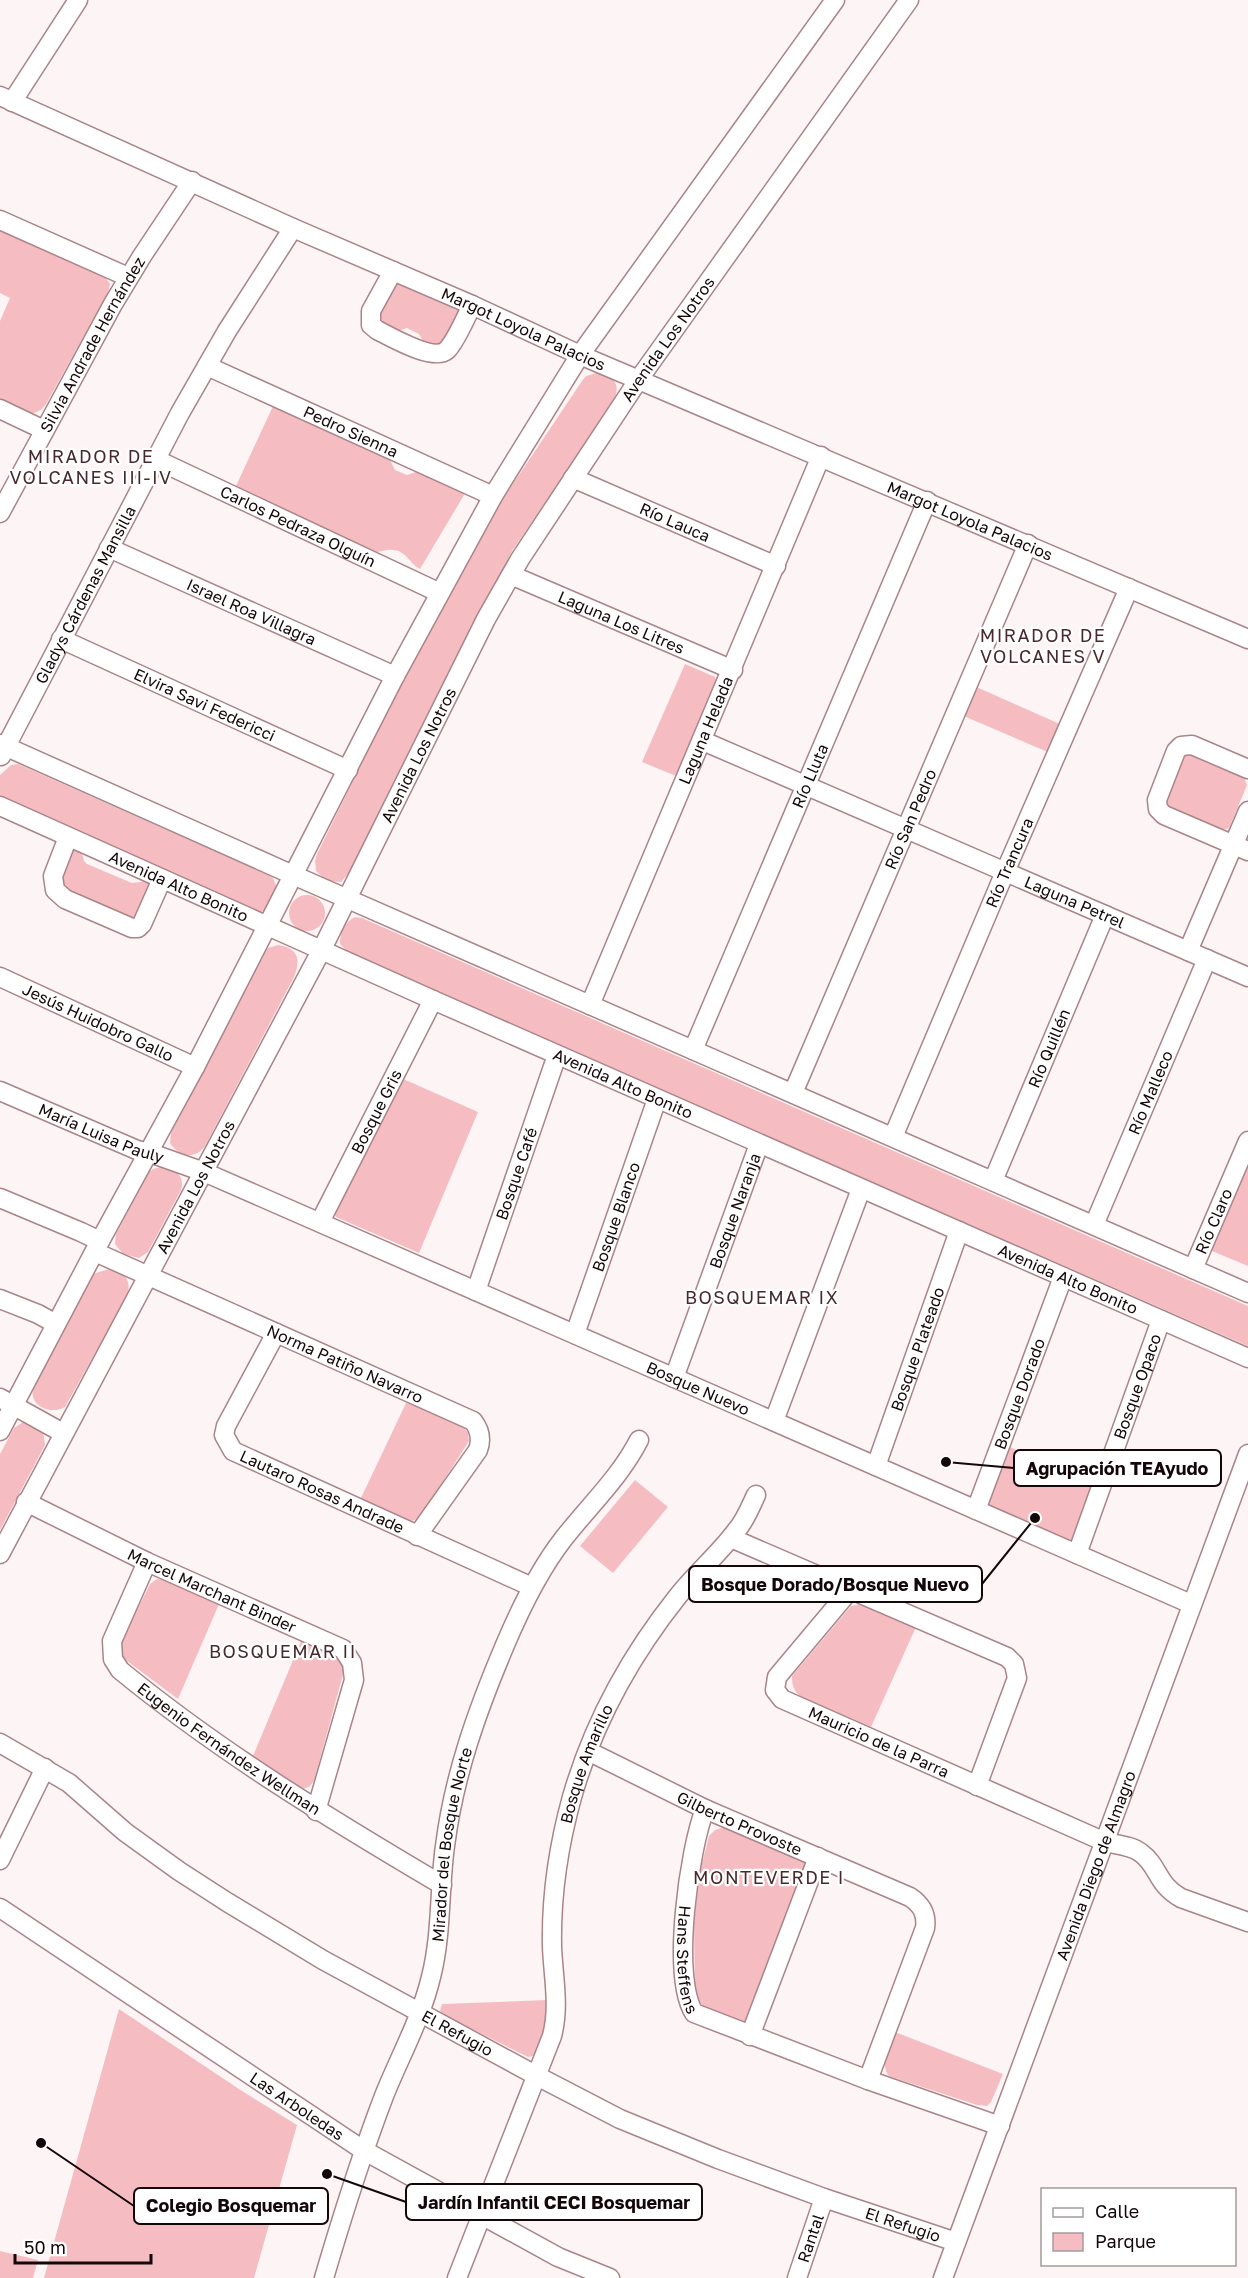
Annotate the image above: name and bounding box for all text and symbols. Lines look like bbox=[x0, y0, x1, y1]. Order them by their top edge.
street label: Silvia Andrade Hernández bbox=[35, 253, 149, 436]
street label: Avenida Los Notros bbox=[617, 273, 719, 405]
street label: Margot Loyola Palacios bbox=[438, 283, 609, 375]
street label: Pedro Sienna bbox=[300, 401, 401, 462]
district label: MIRADOR DE VOLCANES III-IV bbox=[9, 445, 173, 488]
street label: Margot Loyola Palacios bbox=[884, 477, 1056, 565]
street label: Carlos Pedraza Olguín bbox=[217, 481, 379, 571]
street label: Río Lauca bbox=[637, 498, 713, 546]
street label: Gladys Cárdenas Mansilla bbox=[31, 502, 140, 687]
street label: Israel Roa Villagra bbox=[184, 574, 319, 649]
street label: Laguna Los Litres bbox=[555, 586, 688, 658]
district label: MIRADOR DE VOLCANES V bbox=[980, 624, 1106, 667]
street label: Elvira Savi Federicci bbox=[131, 664, 279, 746]
street label: Laguna Helada bbox=[674, 673, 737, 787]
street label: Avenida Los Notros bbox=[376, 684, 460, 826]
street label: Río Lluta bbox=[787, 741, 832, 811]
street label: Río San Pedro bbox=[880, 766, 941, 872]
street label: Río Trancura bbox=[981, 815, 1037, 911]
street label: Avenida Alto Bonito bbox=[106, 846, 252, 926]
street label: Laguna Petrel bbox=[1021, 871, 1128, 932]
street label: Jesús Huidobro Gallo bbox=[19, 979, 177, 1066]
street label: Río Quillén bbox=[1023, 1006, 1074, 1091]
street label: Avenida Alto Bonito bbox=[550, 1044, 696, 1123]
street label: Río Malleco bbox=[1124, 1047, 1177, 1137]
street label: Bosque Gris bbox=[346, 1066, 406, 1157]
street label: María Luisa Pauly bbox=[36, 1099, 167, 1167]
street label: Avenida Los Notros bbox=[152, 1117, 239, 1257]
street label: Bosque Café bbox=[491, 1125, 541, 1223]
street label: Bosque Naranja bbox=[705, 1150, 765, 1271]
street label: Bosque Blanco bbox=[588, 1159, 644, 1274]
street label: Río Claro bbox=[1191, 1185, 1236, 1257]
street label: Avenida Alto Bonito bbox=[995, 1240, 1141, 1318]
street label: Bosque Plateado bbox=[886, 1284, 948, 1414]
district label: BOSQUEMAR IX bbox=[685, 1286, 839, 1308]
street label: Norma Patiño Navarro bbox=[264, 1320, 426, 1407]
street label: Bosque Opaco bbox=[1109, 1331, 1165, 1442]
street label: Bosque Dorado bbox=[990, 1336, 1049, 1452]
street label: Bosque Nuevo bbox=[643, 1357, 753, 1420]
street label: Lautaro Rosas Andrade bbox=[237, 1446, 407, 1538]
callout: Agrupación TEAyudo bbox=[1014, 1450, 1221, 1486]
text: Agrupación TEAyudo bbox=[1026, 1457, 1209, 1479]
street label: Marcel Marchant Binder bbox=[124, 1544, 300, 1637]
callout: Bosque Dorado/Bosque Nuevo bbox=[689, 1566, 982, 1602]
text: Bosque Dorado/Bosque Nuevo bbox=[701, 1573, 969, 1595]
district label: BOSQUEMAR II bbox=[209, 1640, 357, 1662]
street label: Eugenio Fernández Wellman bbox=[133, 1678, 324, 1819]
street label: Bosque Amarillo bbox=[556, 1701, 617, 1826]
street label: Mauricio de la Parra bbox=[805, 1702, 952, 1782]
street label: Mirador del Bosque Norte bbox=[427, 1745, 476, 1943]
street label: Avenida Diego de Almagro bbox=[1052, 1768, 1140, 1963]
street label: Gilberto Provoste bbox=[674, 1787, 805, 1860]
district label: MONTEVERDE I bbox=[693, 1866, 845, 1888]
street label: Hans Steffens bbox=[673, 1905, 703, 2017]
street label: El Refugio bbox=[418, 2005, 497, 2060]
street label: Las Arboledas bbox=[246, 2068, 348, 2145]
callout: Jardín Infantil CECI Bosquemar bbox=[406, 2184, 702, 2220]
callout: Colegio Bosquemar bbox=[134, 2188, 328, 2224]
legend bbox=[1041, 2188, 1236, 2266]
text: Jardín Infantil CECI Bosquemar bbox=[418, 2191, 690, 2213]
text: Colegio Bosquemar bbox=[146, 2194, 316, 2216]
text: Calle bbox=[1095, 2200, 1139, 2222]
street label: El Refugio bbox=[863, 2202, 943, 2246]
street label: Rantal bbox=[793, 2211, 828, 2265]
scale bar bbox=[15, 2227, 152, 2265]
text: Parque bbox=[1095, 2230, 1156, 2252]
text: 50 m bbox=[24, 2236, 66, 2258]

